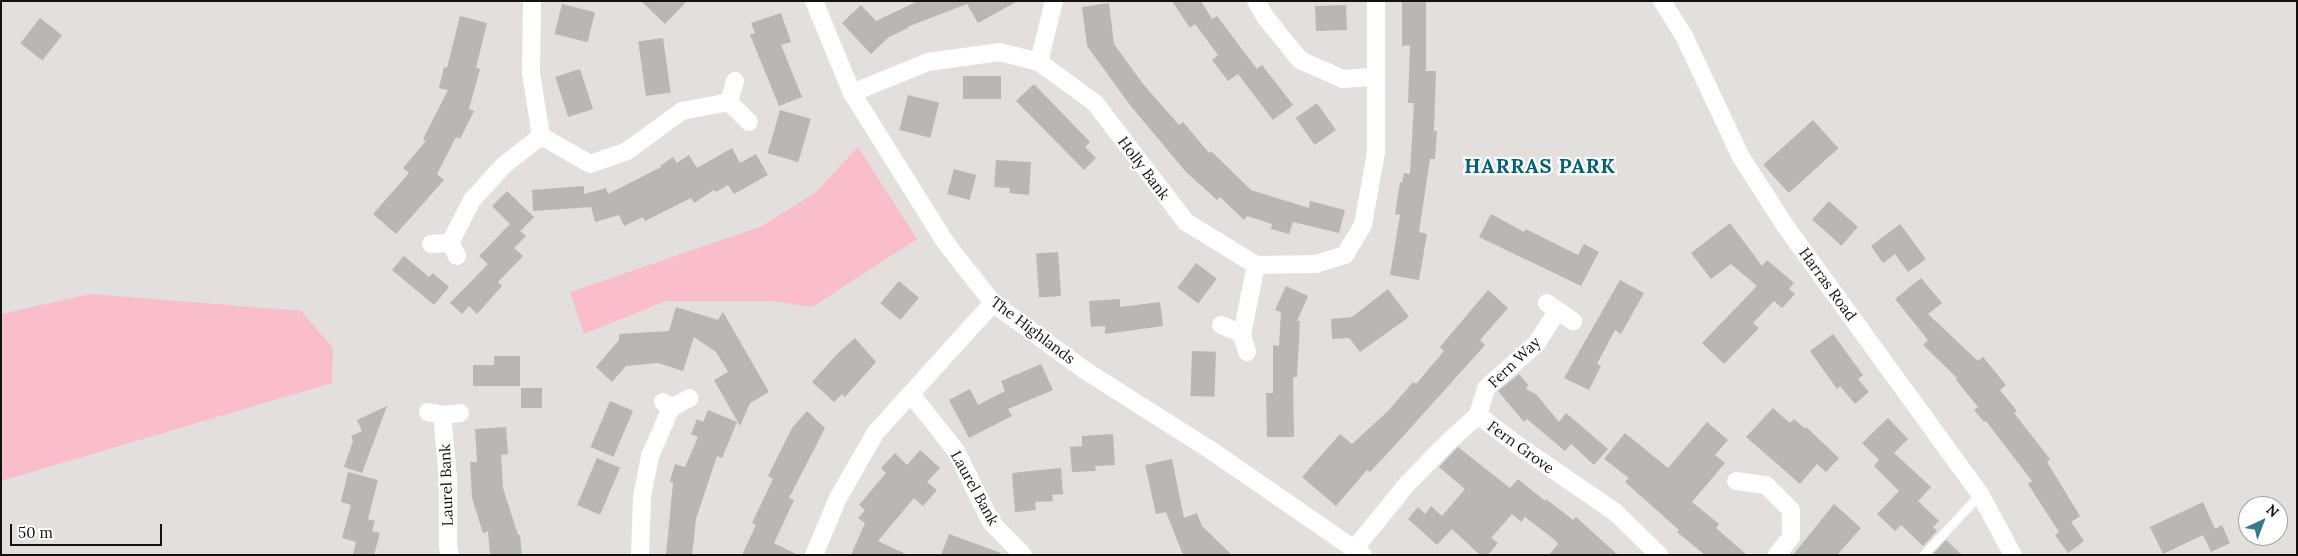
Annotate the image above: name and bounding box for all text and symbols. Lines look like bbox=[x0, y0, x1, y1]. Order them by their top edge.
street label: Holly Bank bbox=[1114, 133, 1174, 203]
district label: HARRAS PARK bbox=[1463, 153, 1617, 177]
street label: Harras Road bbox=[1796, 244, 1860, 324]
street label: The Highlands bbox=[987, 292, 1079, 368]
street label: Fern Way bbox=[1484, 333, 1544, 391]
street label: Fern Grove bbox=[1484, 417, 1558, 477]
street label: Laurel Bank bbox=[436, 444, 456, 526]
street label: Laurel Bank bbox=[947, 448, 1003, 528]
north arrow bbox=[2238, 496, 2288, 546]
text: N bbox=[2262, 500, 2283, 521]
scale bar bbox=[12, 514, 165, 546]
text: 50 m bbox=[18, 523, 53, 542]

